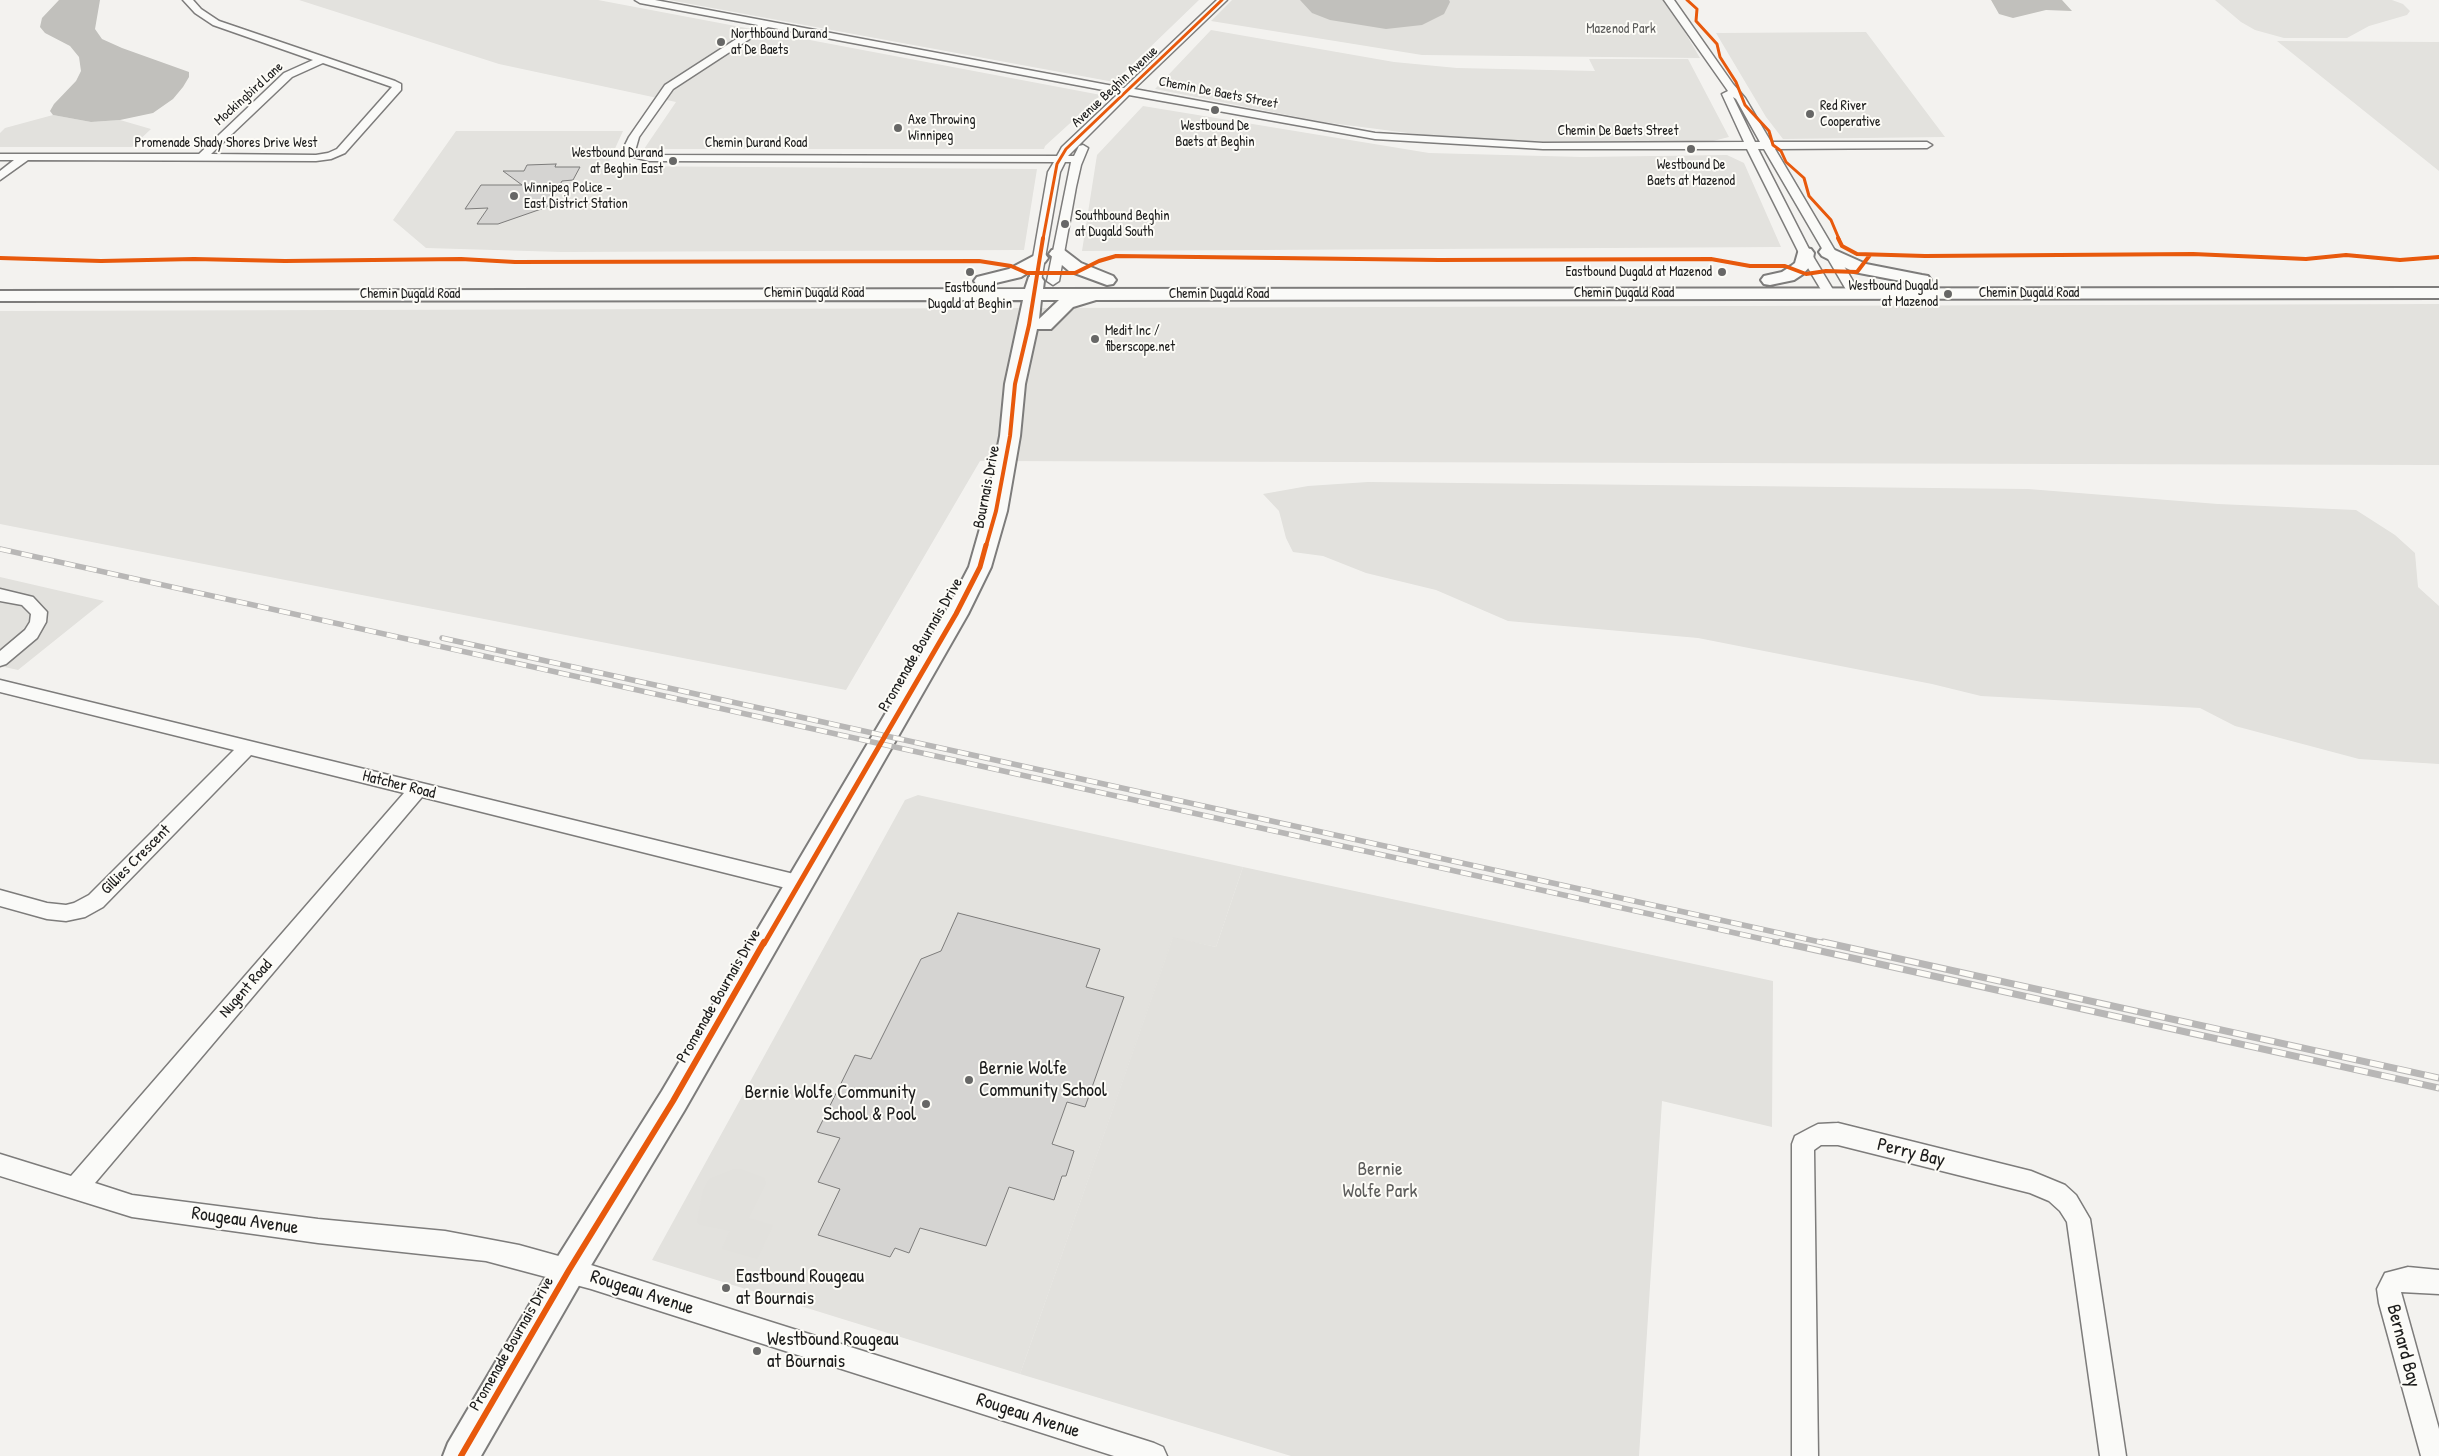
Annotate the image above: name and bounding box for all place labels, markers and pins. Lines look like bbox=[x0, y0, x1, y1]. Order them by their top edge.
place label: Northbound Durand at De Baets bbox=[731, 26, 827, 58]
marker: Northbound Durand at De Baets bbox=[715, 36, 727, 48]
place label: Red River Cooperative bbox=[1820, 98, 1881, 130]
marker: Westbound De Baets at Beghin bbox=[1209, 104, 1221, 116]
marker: Red River Cooperative bbox=[1804, 108, 1816, 120]
place label: Axe Throwing Winnipeg bbox=[908, 112, 976, 144]
place label: Westbound De Baets at Beghin bbox=[1175, 118, 1255, 150]
marker: Axe Throwing Winnipeg bbox=[892, 122, 904, 134]
marker: Westbound De Baets at Mazenod bbox=[1685, 143, 1697, 155]
place label: Westbound Durand at Beghin East bbox=[572, 145, 663, 178]
marker: Westbound Durand at Beghin East bbox=[667, 155, 679, 167]
place label: Westbound De Baets at Mazenod bbox=[1647, 157, 1735, 190]
place label: Winnipeg Police - East District Station bbox=[524, 180, 628, 212]
marker: Winnipeg Police - East District Station bbox=[508, 190, 520, 202]
place label: Southbound Beghin at Dugald South bbox=[1075, 208, 1170, 240]
marker: Southbound Beghin at Dugald South bbox=[1059, 218, 1071, 230]
place label: Eastbound Dugald at Mazenod bbox=[1565, 264, 1712, 280]
marker: Eastbound Dugald at Beghin bbox=[964, 266, 976, 278]
marker: Eastbound Dugald at Mazenod bbox=[1716, 266, 1728, 278]
place label: Westbound Dugald at Mazenod bbox=[1848, 278, 1938, 310]
place label: Eastbound Dugald at Beghin bbox=[928, 280, 1012, 312]
marker: Westbound Dugald at Mazenod bbox=[1942, 288, 1954, 300]
place label: Medit Inc / fiberscope.net bbox=[1105, 323, 1175, 356]
marker: Medit Inc / fiberscope.net bbox=[1089, 333, 1101, 345]
place label: Bernie Wolfe Community School bbox=[979, 1058, 1107, 1102]
marker: Bernie Wolfe Community School bbox=[963, 1074, 975, 1086]
place label: Bernie Wolfe Community School & Pool bbox=[745, 1082, 916, 1126]
marker: Bernie Wolfe Community School & Pool bbox=[920, 1098, 932, 1110]
place label: Eastbound Rougeau at Bournais bbox=[736, 1266, 864, 1310]
marker: Eastbound Rougeau at Bournais bbox=[720, 1282, 732, 1294]
place label: Westbound Rougeau at Bournais bbox=[767, 1329, 899, 1373]
marker: Westbound Rougeau at Bournais bbox=[751, 1345, 763, 1357]

